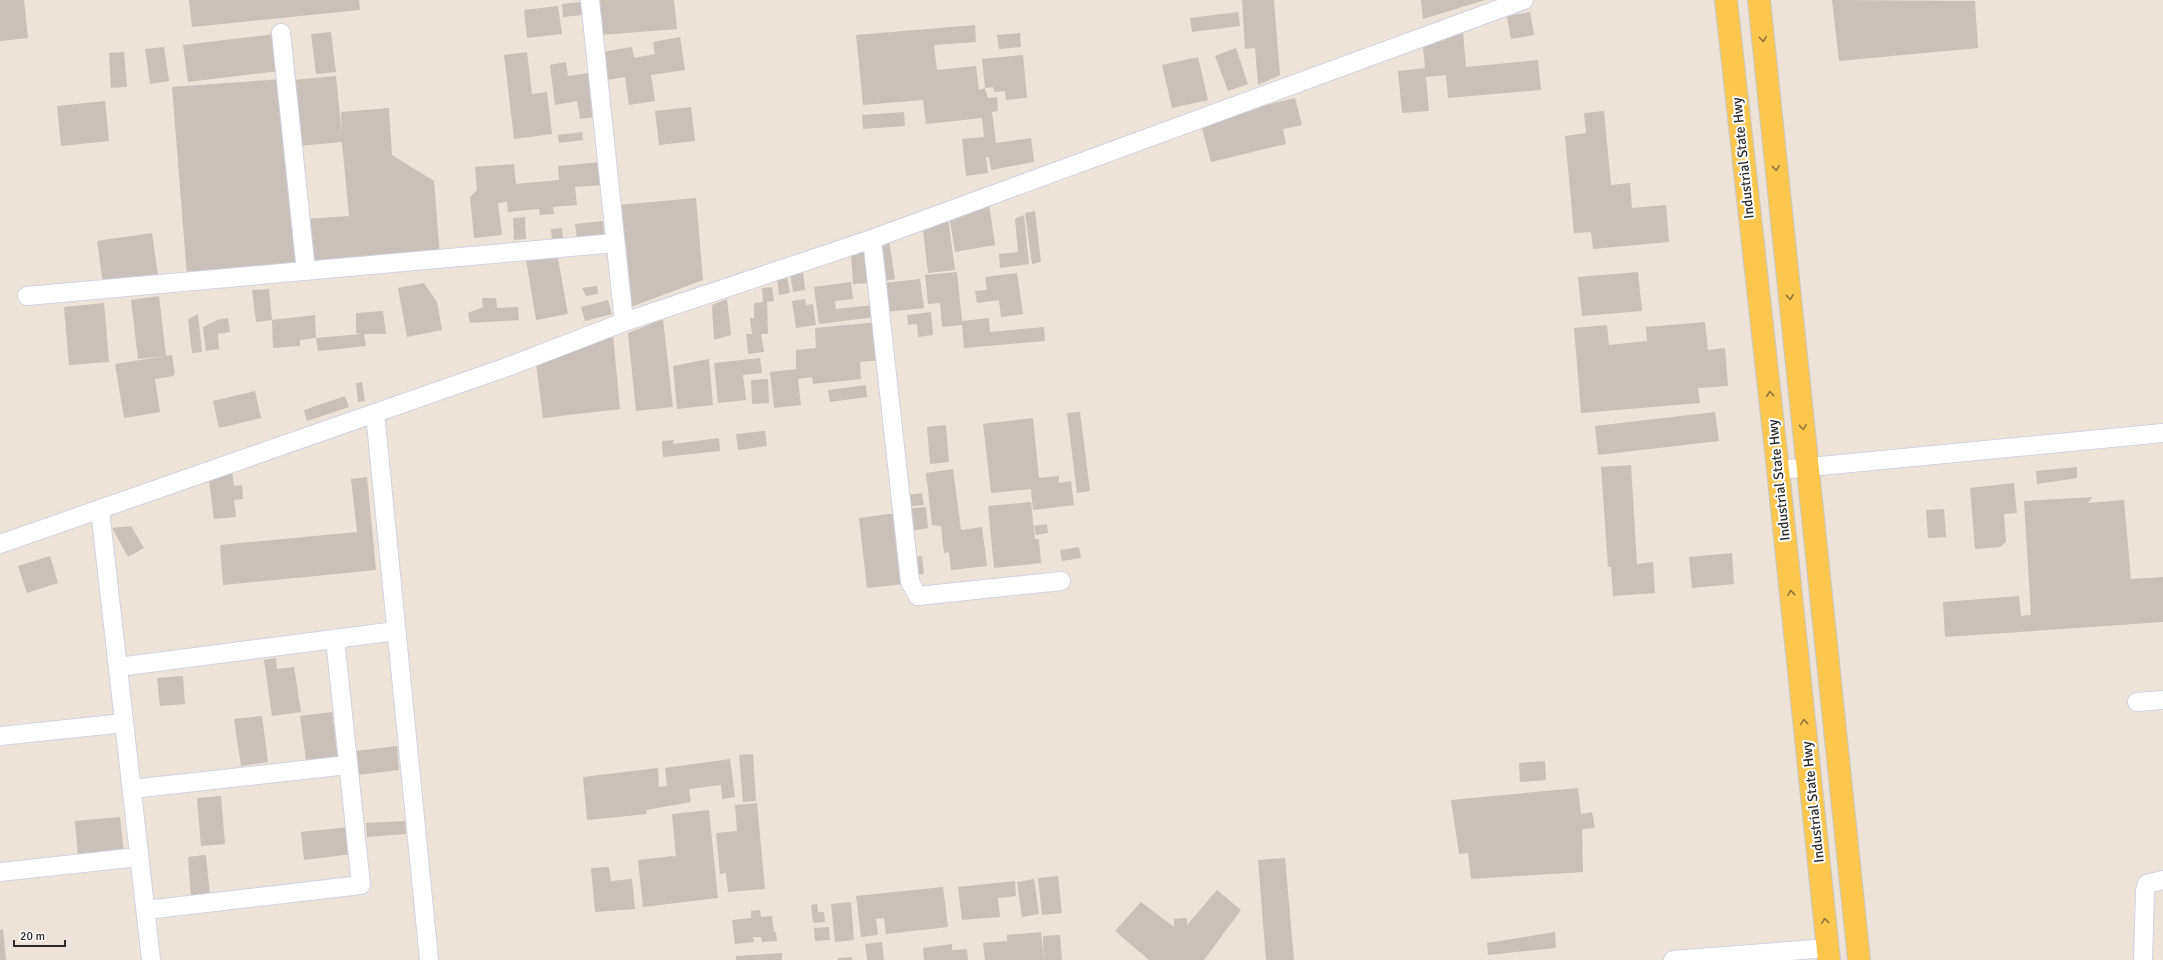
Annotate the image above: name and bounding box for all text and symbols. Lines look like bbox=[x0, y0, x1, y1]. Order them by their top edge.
one-way arrow bbox=[1758, 36, 1767, 42]
street label: Industrial State Hwy bbox=[1728, 96, 1758, 220]
one-way arrow bbox=[1772, 165, 1781, 171]
one-way arrow bbox=[1785, 294, 1794, 300]
one-way arrow bbox=[1766, 391, 1775, 397]
street label: Industrial State Hwy bbox=[1764, 418, 1794, 542]
one-way arrow bbox=[1798, 424, 1807, 430]
one-way arrow bbox=[1787, 590, 1796, 596]
one-way arrow bbox=[1800, 719, 1809, 725]
street label: Industrial State Hwy bbox=[1798, 740, 1828, 864]
one-way arrow bbox=[1821, 918, 1830, 924]
scale bar bbox=[14, 922, 65, 948]
text: 20 m bbox=[20, 929, 45, 944]

